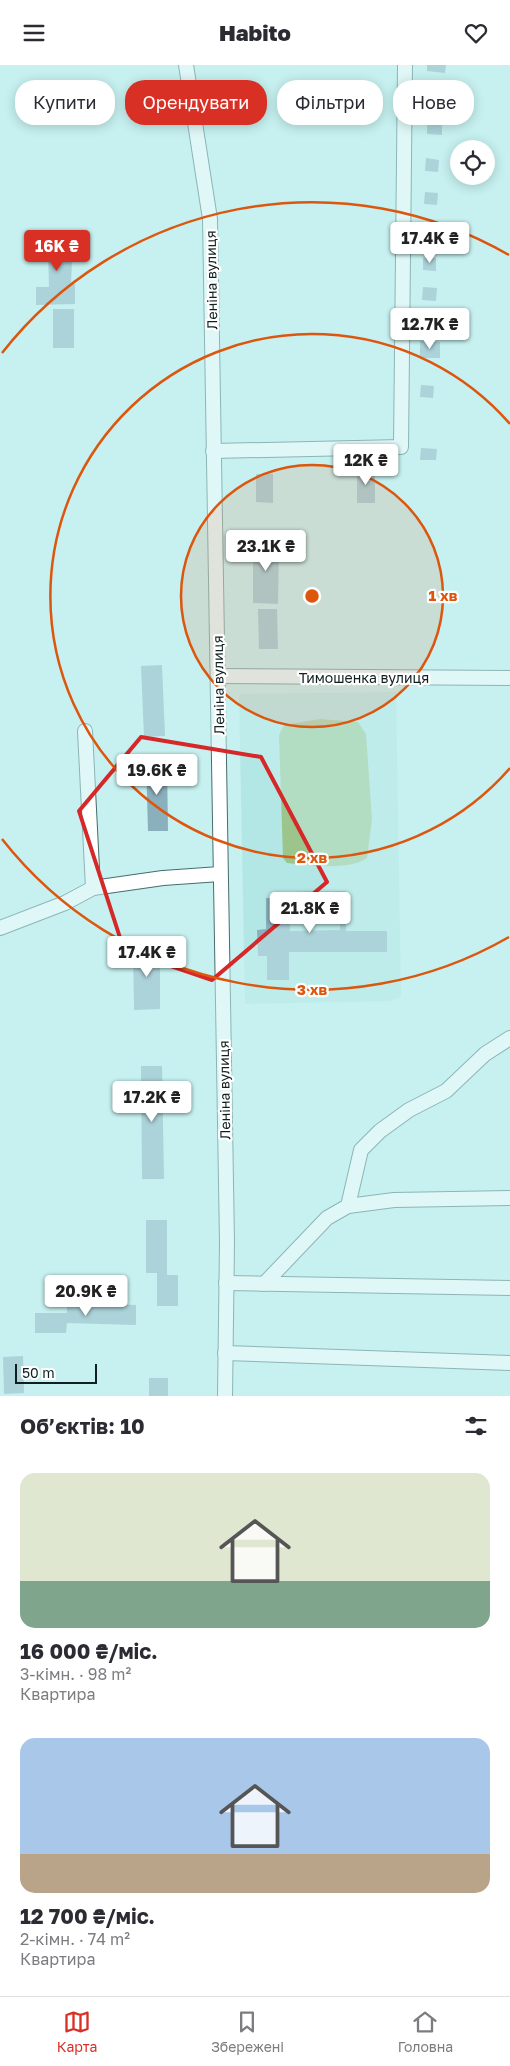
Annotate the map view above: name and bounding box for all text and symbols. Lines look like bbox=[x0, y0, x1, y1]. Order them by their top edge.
icon: menu bbox=[20, 19, 48, 47]
text: Habito bbox=[219, 19, 291, 46]
icon: heart bbox=[462, 19, 490, 47]
chip: Купити bbox=[15, 80, 115, 125]
chip: Орендувати bbox=[125, 80, 267, 125]
chip: Фільтри bbox=[277, 80, 383, 125]
chip: Нове bbox=[393, 80, 474, 125]
map controls bbox=[450, 140, 495, 185]
button: locate bbox=[450, 140, 495, 185]
pin: 17.4K ₴ bbox=[384, 221, 476, 264]
text: 17.4K ₴ bbox=[401, 228, 459, 248]
pin: 16K ₴ bbox=[22, 229, 92, 272]
street label: Леніна вулиця bbox=[202, 230, 220, 330]
text: 16K ₴ bbox=[35, 236, 79, 256]
pin: 12.7K ₴ bbox=[384, 307, 476, 350]
text: 12.7K ₴ bbox=[401, 314, 459, 334]
pin: 12K ₴ bbox=[331, 443, 401, 486]
text: 12K ₴ bbox=[344, 450, 388, 470]
pin: 23.1K ₴ bbox=[220, 529, 312, 572]
text: 23.1K ₴ bbox=[237, 536, 295, 556]
text: 1 хв bbox=[429, 586, 458, 604]
centre of rings bbox=[303, 587, 321, 605]
street label: Леніна вулиця bbox=[209, 635, 227, 735]
street label: Тимошенка вулиця bbox=[299, 669, 429, 686]
pin: 19.6K ₴ bbox=[111, 753, 203, 796]
text: 19.6K ₴ bbox=[127, 760, 187, 780]
text: 2 хв bbox=[297, 848, 327, 866]
pin: 21.8K ₴ bbox=[264, 891, 356, 934]
text: 21.8K ₴ bbox=[281, 898, 339, 918]
pin: 17.4K ₴ bbox=[101, 935, 193, 978]
text: 17.4K ₴ bbox=[118, 942, 176, 962]
text: 3 хв bbox=[297, 980, 327, 998]
street label: Леніна вулиця bbox=[215, 1040, 233, 1140]
pin: 17.2K ₴ bbox=[106, 1081, 198, 1123]
text: 17.2K ₴ bbox=[123, 1087, 181, 1107]
pin: 20.9K ₴ bbox=[40, 1275, 132, 1317]
text: 20.9K ₴ bbox=[56, 1281, 116, 1301]
scale bar bbox=[15, 1361, 98, 1384]
text: 50 m bbox=[22, 1364, 55, 1381]
icon: filters bbox=[462, 1412, 490, 1440]
text: Об’єктів: 10 bbox=[20, 1413, 145, 1439]
icon: home bbox=[210, 1506, 300, 1596]
text: 16 000 ₴/міс. bbox=[20, 1638, 158, 1664]
text: 3-кімн. · 98 m² bbox=[20, 1664, 131, 1684]
text: Квартира bbox=[20, 1684, 95, 1704]
icon: home bbox=[210, 1771, 300, 1861]
text: 12 700 ₴/міс. bbox=[20, 1903, 155, 1929]
text: 2-кімн. · 74 m² bbox=[20, 1929, 130, 1949]
text: Квартира bbox=[20, 1949, 95, 1969]
tab: Карта bbox=[57, 2008, 97, 2055]
tab: Збережені bbox=[211, 2008, 284, 2055]
tab: Головна bbox=[398, 2008, 453, 2055]

